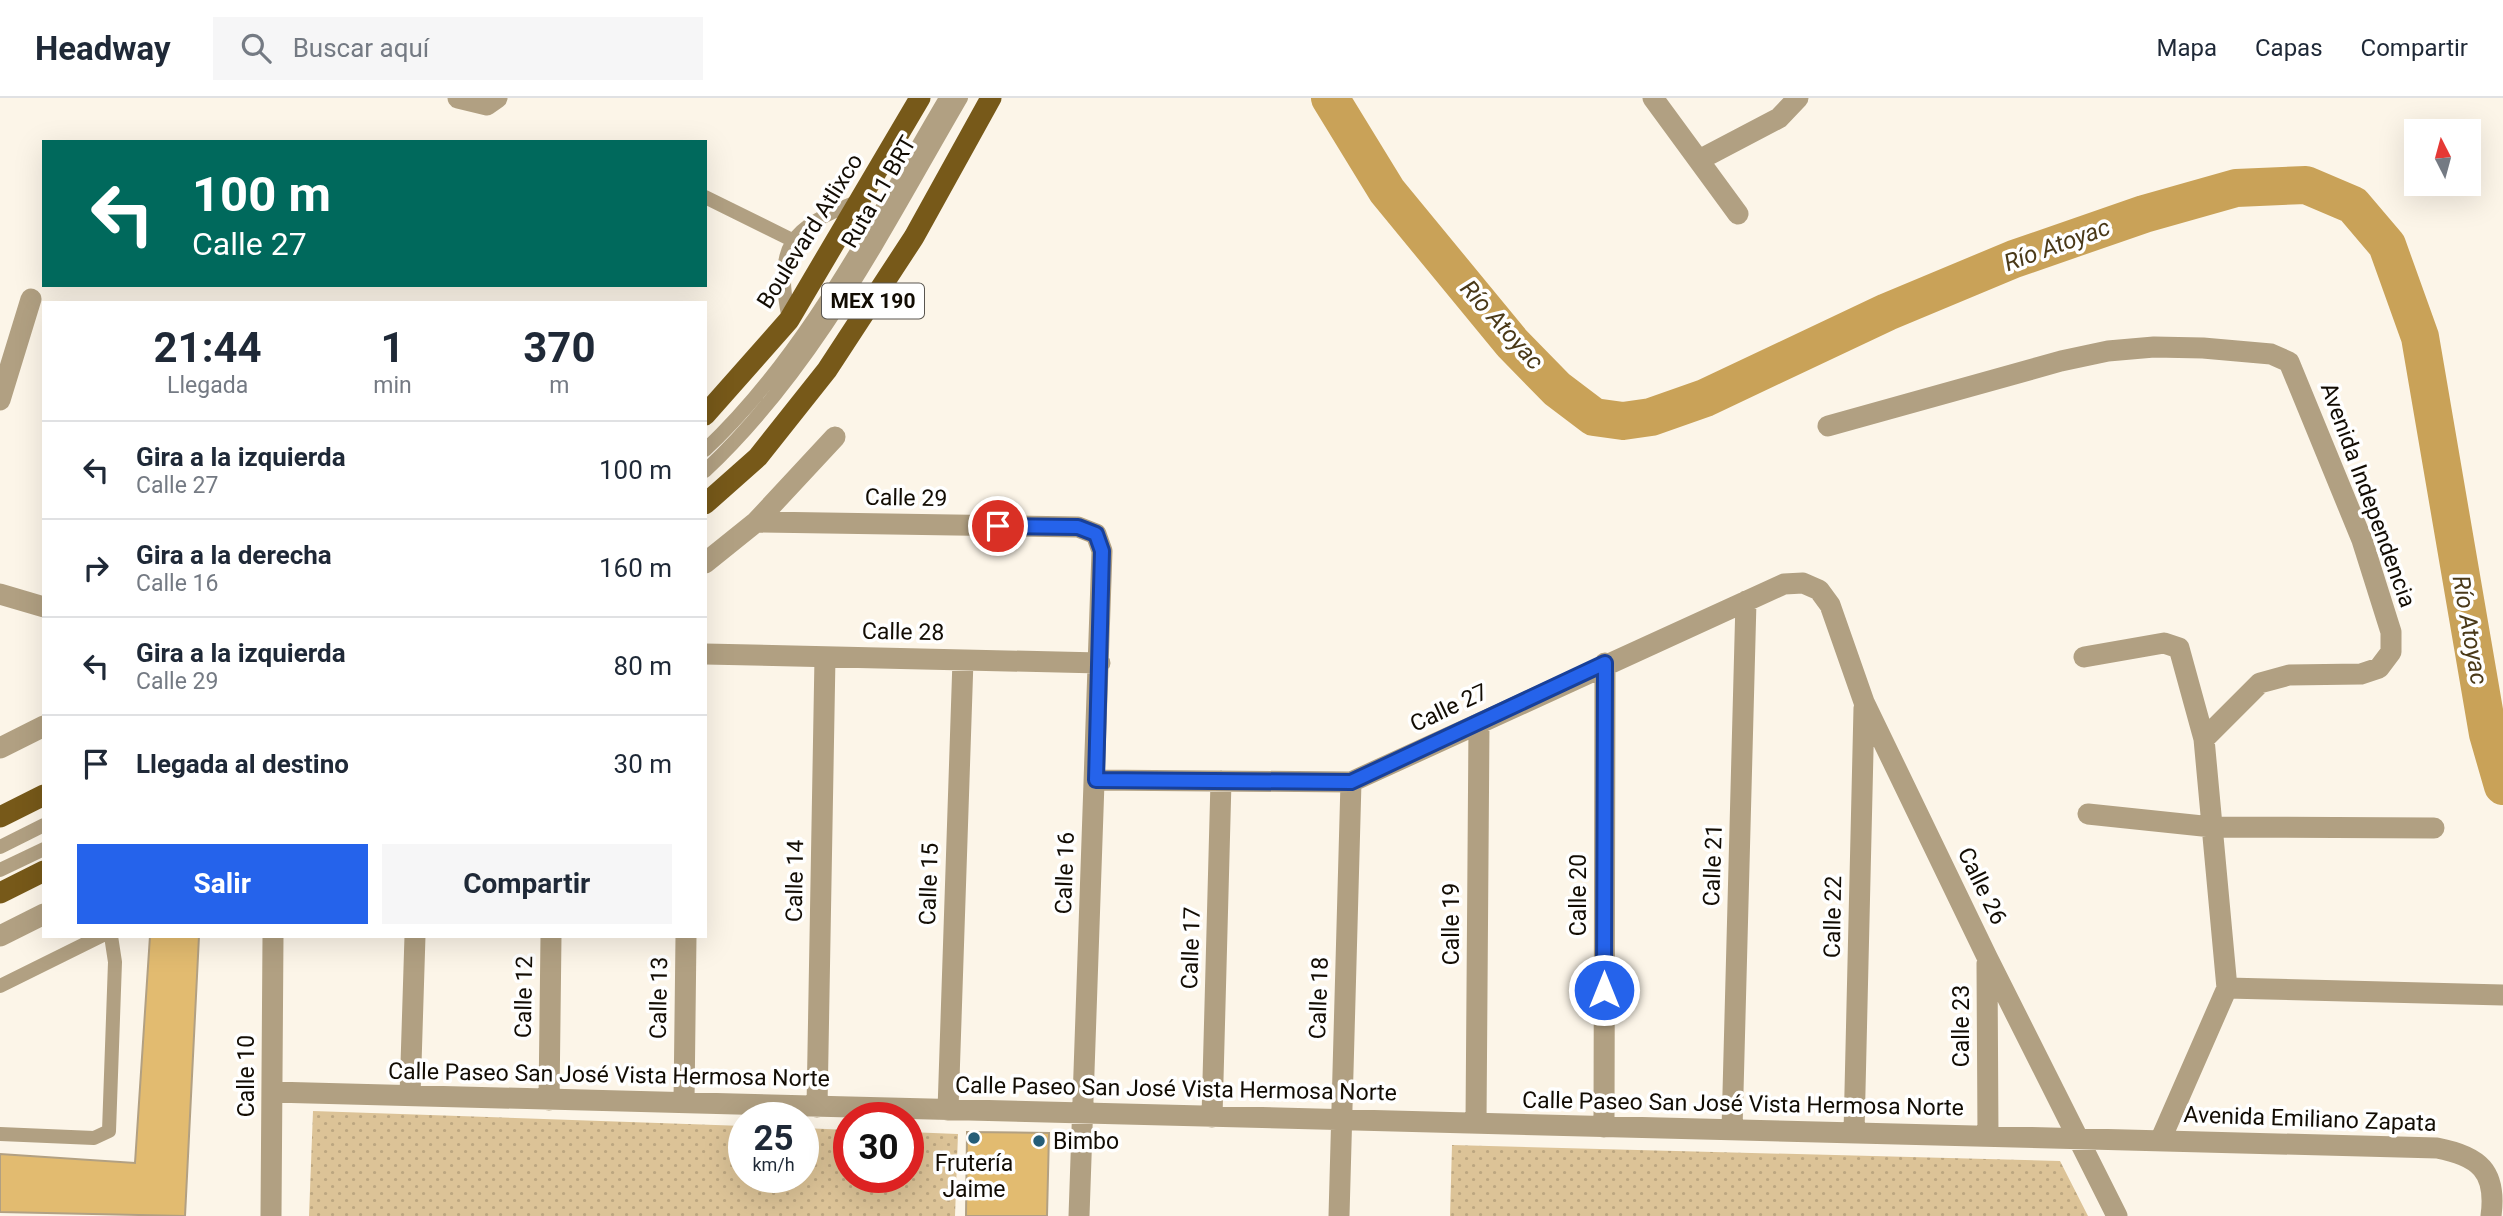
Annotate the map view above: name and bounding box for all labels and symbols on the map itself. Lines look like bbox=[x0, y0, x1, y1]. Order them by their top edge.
north arrow bbox=[2404, 119, 2482, 196]
street label: Ruta L1 BRT bbox=[836, 131, 922, 253]
street label: Boulevard Atlixco bbox=[752, 149, 868, 313]
water label: Río Atoyac bbox=[2000, 213, 2114, 277]
water label: Río Atoyac bbox=[1455, 275, 1549, 375]
road number: MEX 190 bbox=[822, 284, 924, 318]
street label: Avenida Independencia bbox=[2315, 379, 2421, 611]
street label: Calle 29 bbox=[865, 484, 947, 512]
pin bbox=[968, 496, 1028, 556]
water label: Río Atoyac bbox=[2447, 573, 2493, 687]
street label: Calle 28 bbox=[862, 618, 944, 646]
street label: Calle 27 bbox=[1406, 678, 1492, 738]
street label: Calle 21 bbox=[1698, 823, 1728, 907]
street label: Calle 16 bbox=[1050, 831, 1080, 915]
street label: Calle 14 bbox=[781, 839, 809, 922]
street label: Calle 15 bbox=[914, 842, 944, 926]
street label: Calle 26 bbox=[1952, 843, 2012, 929]
street label: Calle 20 bbox=[1565, 854, 1592, 936]
street label: Calle 22 bbox=[1819, 875, 1847, 958]
street label: Calle 19 bbox=[1438, 883, 1465, 965]
street label: Calle 17 bbox=[1176, 906, 1206, 990]
position arrow bbox=[1567, 953, 1641, 1027]
street label: Calle 12 bbox=[510, 955, 538, 1038]
street label: Calle 18 bbox=[1304, 956, 1334, 1040]
street label: Calle 13 bbox=[645, 957, 673, 1039]
street label: Calle 23 bbox=[1948, 985, 1975, 1067]
street label: Calle 10 bbox=[233, 1035, 260, 1117]
street label: Calle Paseo San José Vista Hermosa Norte bbox=[388, 1058, 830, 1092]
street label: Calle Paseo San José Vista Hermosa Norte bbox=[955, 1072, 1397, 1106]
street label: Calle Paseo San José Vista Hermosa Norte bbox=[1522, 1087, 1964, 1121]
street label: Avenida Emiliano Zapata bbox=[2183, 1101, 2437, 1137]
speed limit sign: 30 bbox=[833, 1102, 924, 1193]
place label: Bimbo bbox=[1053, 1128, 1119, 1155]
marker: Frutería Jaime bbox=[966, 1130, 982, 1146]
marker: Bimbo bbox=[1031, 1133, 1047, 1149]
place label: Frutería Jaime bbox=[935, 1150, 1013, 1203]

